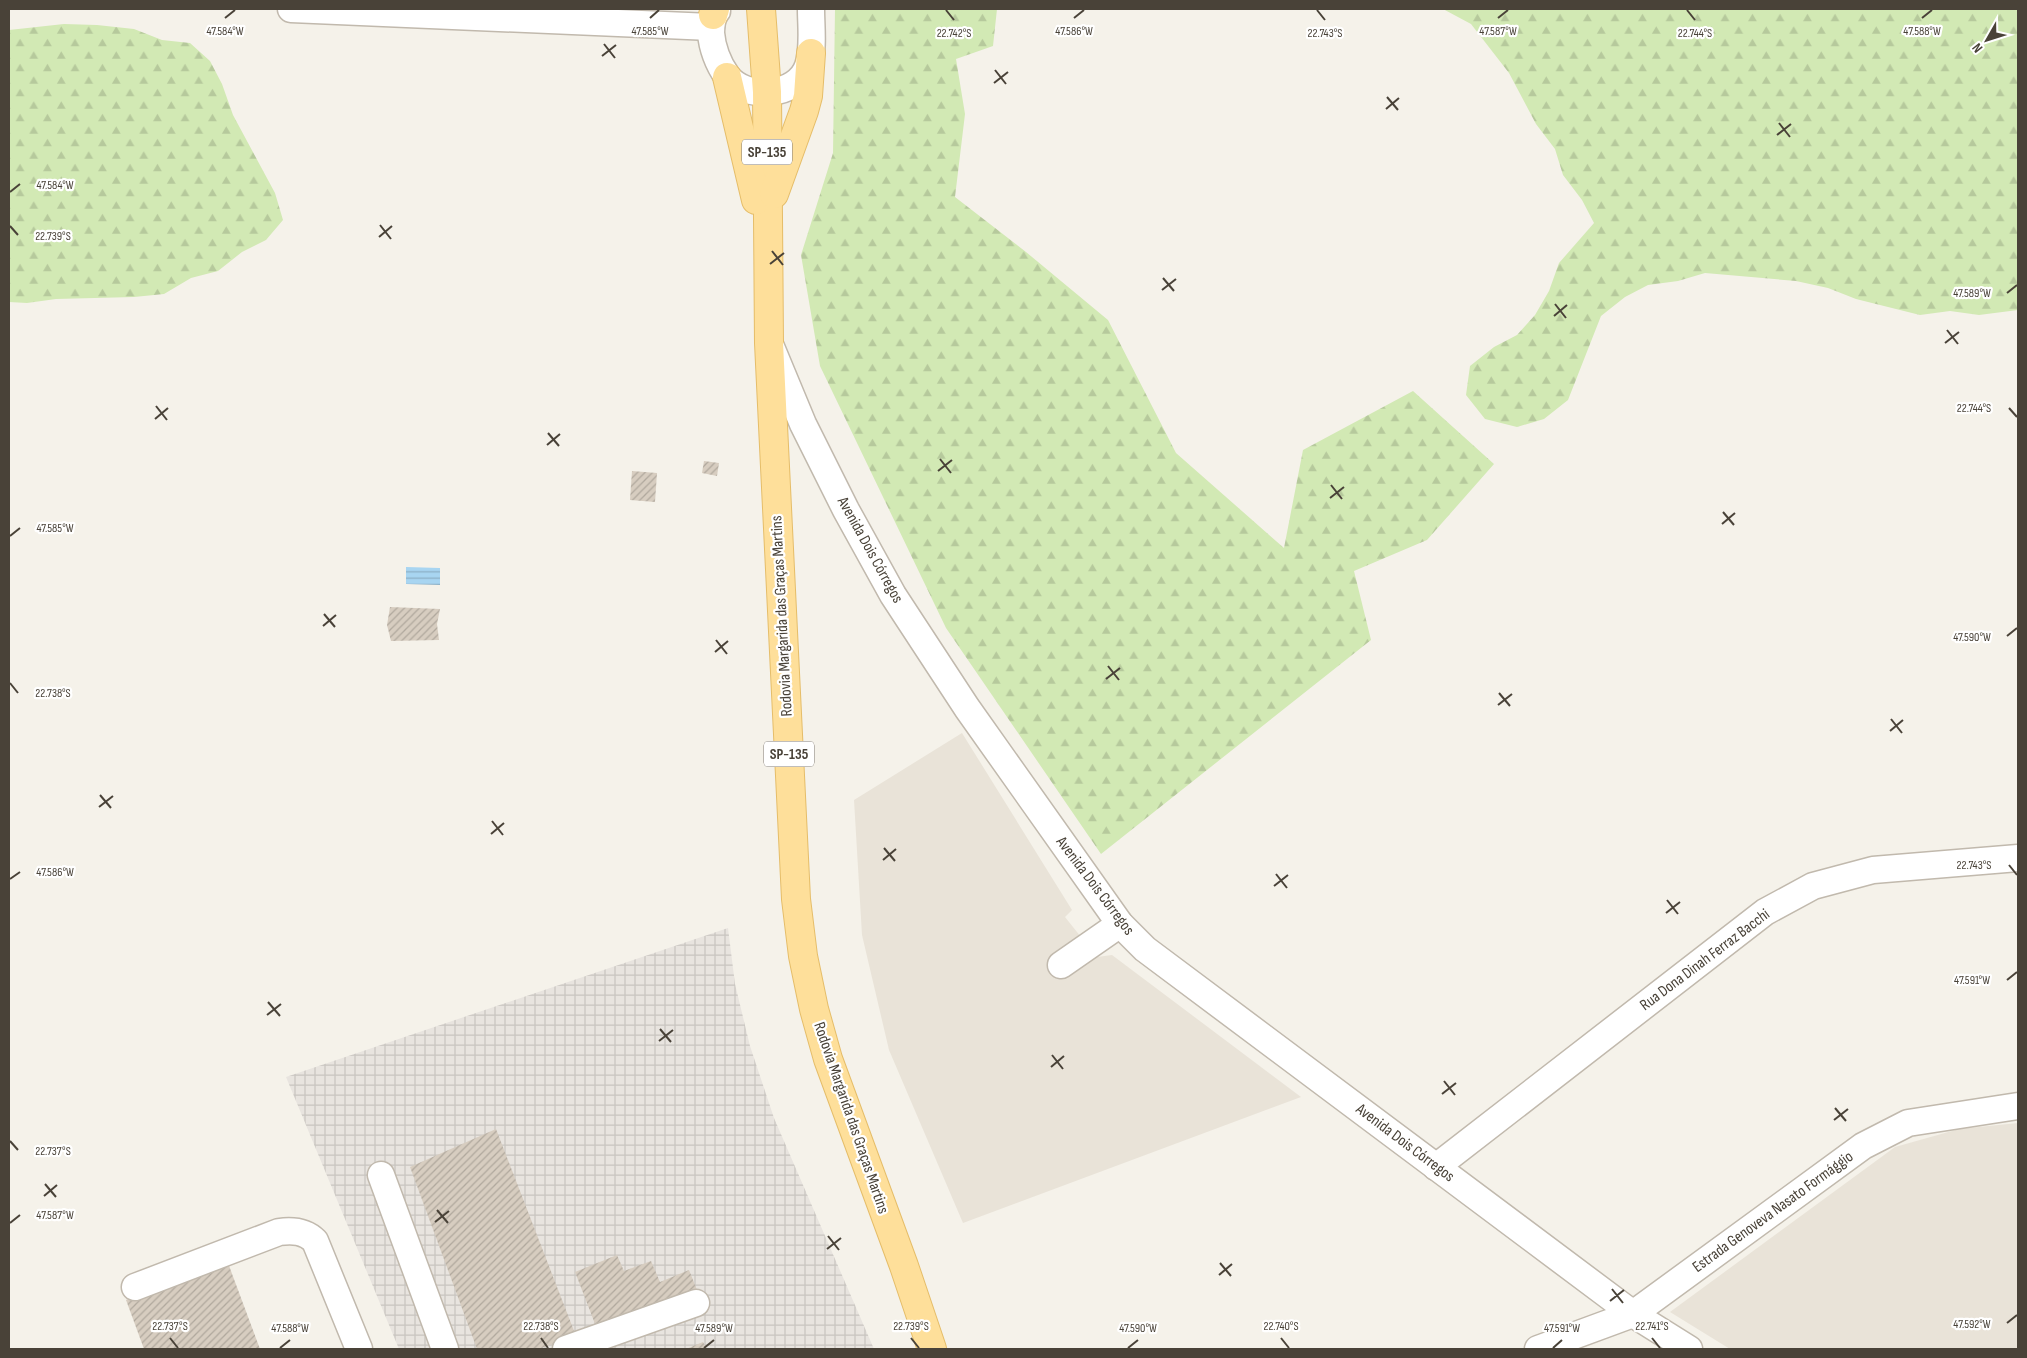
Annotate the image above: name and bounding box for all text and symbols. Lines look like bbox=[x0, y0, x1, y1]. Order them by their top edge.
north arrow bbox=[1962, 15, 2012, 65]
text: 47.584°W bbox=[206, 24, 244, 39]
text: 47.585°W bbox=[631, 24, 669, 39]
text: 47.586°W bbox=[1055, 24, 1093, 39]
text: 47.587°W bbox=[1479, 24, 1517, 39]
text: 47.588°W bbox=[1903, 24, 1941, 39]
text: 22.742°S bbox=[937, 26, 971, 41]
text: 22.743°S bbox=[1308, 26, 1342, 41]
text: 22.744°S bbox=[1678, 26, 1712, 41]
text: N bbox=[1968, 40, 1986, 56]
road number: SP-135 bbox=[742, 140, 792, 164]
text: 47.584°W bbox=[36, 178, 74, 193]
text: 22.739°S bbox=[35, 229, 71, 244]
text: 47.589°W bbox=[1953, 286, 1991, 301]
text: 22.744°S bbox=[1957, 401, 1991, 416]
street label: Avenida Dois Córregos bbox=[832, 493, 907, 607]
street label: Rodovia Margarida das Graças Martins bbox=[767, 515, 797, 717]
text: 47.585°W bbox=[36, 521, 74, 536]
text: 47.590°W bbox=[1953, 630, 1991, 645]
text: 22.738°S bbox=[35, 686, 71, 701]
road number: SP-135 bbox=[764, 742, 814, 766]
street label: Avenida Dois Córregos bbox=[1051, 832, 1138, 939]
text: 22.743°S bbox=[1957, 858, 1991, 873]
text: 47.586°W bbox=[36, 865, 74, 880]
street label: Rua Dona Dinah Ferraz Bacchi bbox=[1636, 905, 1774, 1015]
text: 47.591°W bbox=[1954, 973, 1990, 988]
street label: Rodovia Margarida das Graças Martins bbox=[809, 1020, 893, 1216]
street label: Avenida Dois Córregos bbox=[1351, 1099, 1458, 1186]
text: 22.737°S bbox=[35, 1144, 71, 1159]
street label: Estrada Genoveva Nasato Formággio bbox=[1689, 1147, 1857, 1277]
text: 47.587°W bbox=[36, 1208, 74, 1223]
text: 47.592°W bbox=[1953, 1317, 1991, 1332]
text: 22.737°S bbox=[152, 1319, 188, 1334]
text: 22.738°S bbox=[523, 1319, 559, 1334]
text: 22.739°S bbox=[893, 1319, 929, 1334]
text: 22.740°S bbox=[1263, 1319, 1299, 1334]
text: 22.741°S bbox=[1635, 1319, 1669, 1334]
text: 47.588°W bbox=[271, 1321, 309, 1336]
text: 47.589°W bbox=[695, 1321, 733, 1336]
text: 47.590°W bbox=[1119, 1321, 1157, 1336]
text: 47.591°W bbox=[1544, 1321, 1580, 1336]

